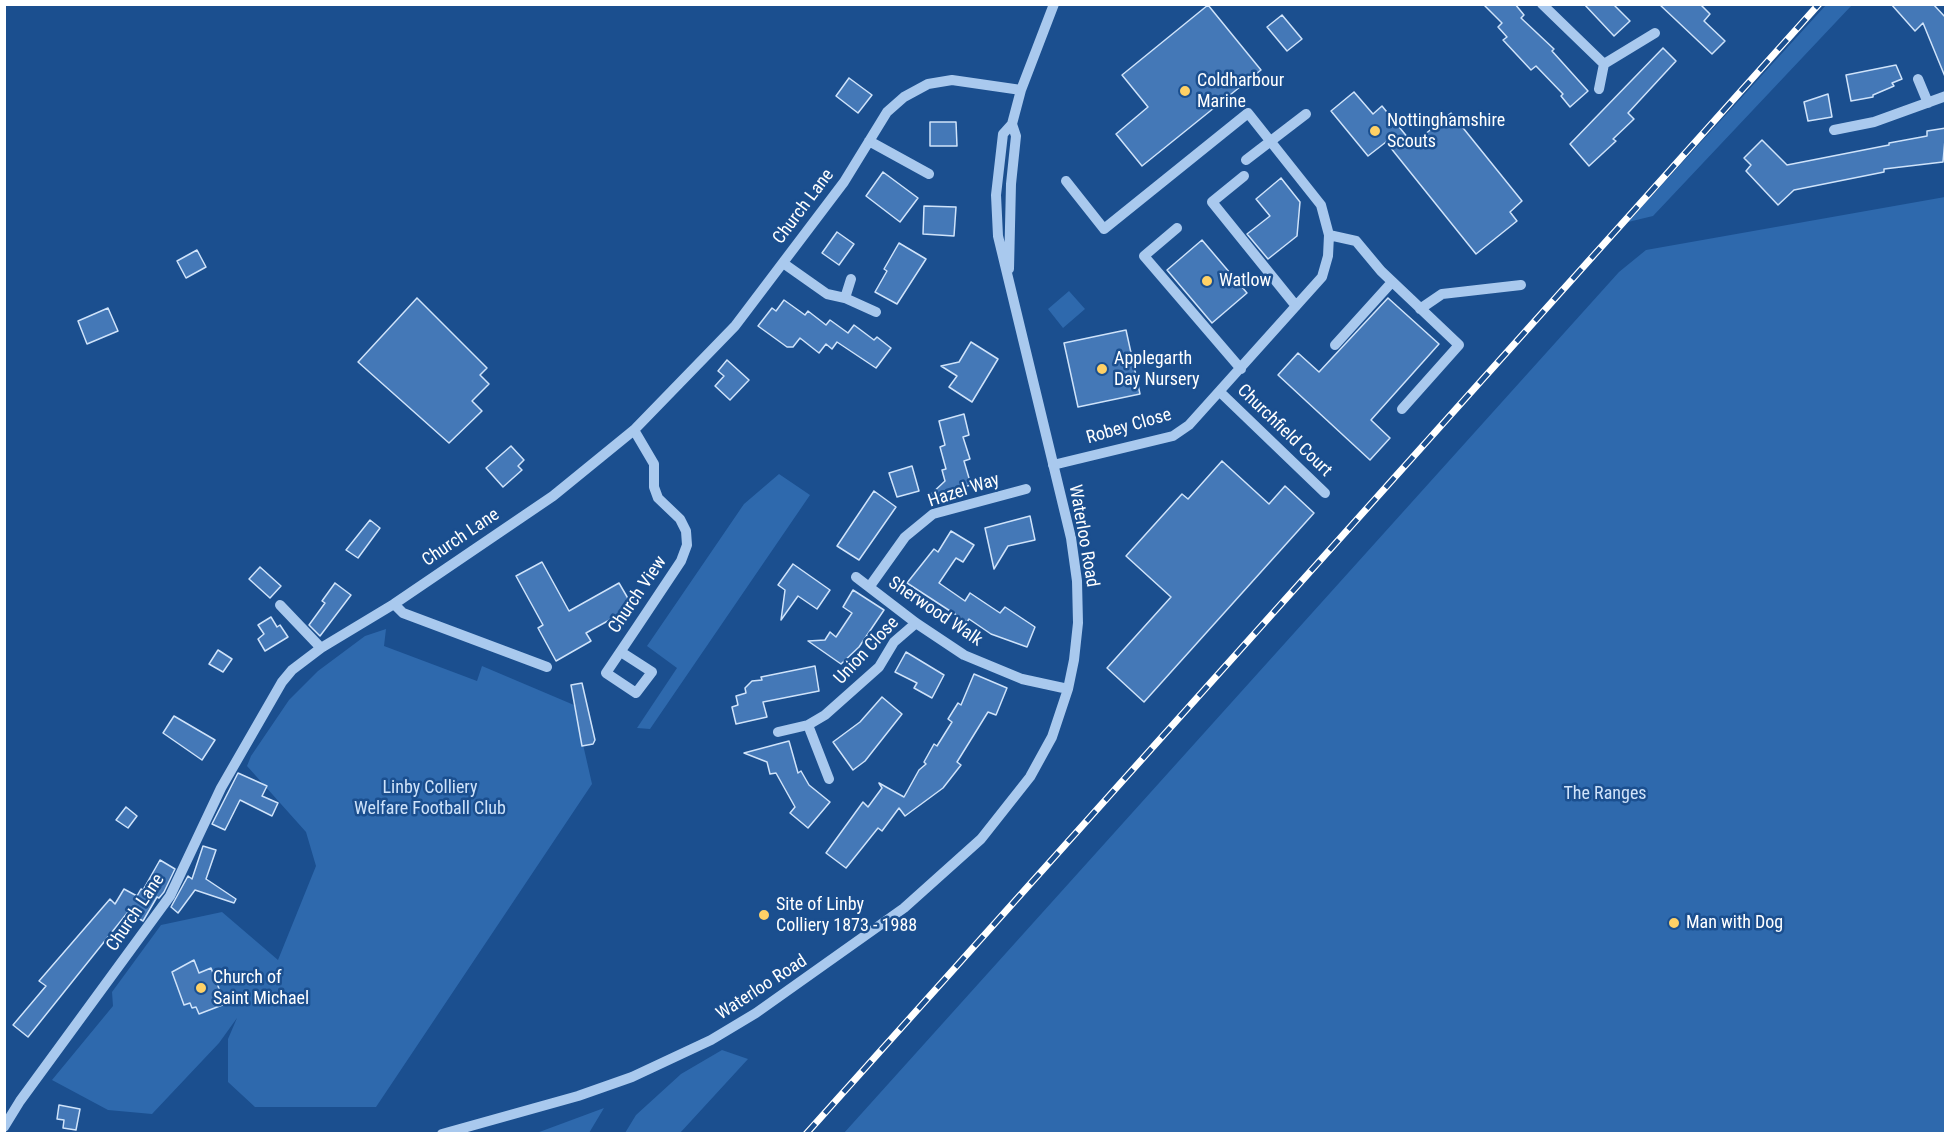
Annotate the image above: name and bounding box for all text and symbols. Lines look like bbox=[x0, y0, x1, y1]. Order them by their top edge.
place label: Coldharbour Marine bbox=[1197, 70, 1284, 112]
marker: Coldharbour Marine bbox=[1178, 84, 1192, 98]
place label: Nottinghamshire Scouts bbox=[1387, 110, 1505, 152]
marker: Nottinghamshire Scouts bbox=[1368, 124, 1382, 138]
street label: Church Lane bbox=[769, 165, 839, 249]
place label: Watlow bbox=[1219, 270, 1271, 292]
marker: Watlow bbox=[1200, 274, 1214, 288]
place label: Applegarth Day Nursery bbox=[1114, 348, 1200, 391]
marker: Applegarth Day Nursery bbox=[1095, 362, 1109, 376]
street label: Churchfield Court bbox=[1232, 380, 1336, 482]
street label: Robey Close bbox=[1084, 405, 1174, 449]
street label: Hazel Way bbox=[926, 469, 1002, 513]
street label: Waterloo Road bbox=[1063, 483, 1103, 589]
street label: Church Lane bbox=[418, 504, 504, 572]
street label: Church View bbox=[604, 552, 672, 638]
street label: Sherwood Walk bbox=[884, 573, 986, 651]
street label: Union Close bbox=[830, 613, 904, 689]
park label: Linby Colliery Welfare Football Club bbox=[354, 777, 506, 820]
park label: The Ranges bbox=[1563, 783, 1647, 805]
street label: Church Lane bbox=[102, 870, 170, 956]
place label: Site of Linby Colliery 1873 - 1988 bbox=[776, 894, 917, 936]
marker: Site of Linby Colliery 1873 - 1988 bbox=[757, 908, 771, 922]
place label: Man with Dog bbox=[1686, 912, 1783, 934]
marker: Man with Dog bbox=[1667, 916, 1681, 930]
street label: Waterloo Road bbox=[713, 951, 811, 1025]
place label: Church of Saint Michael bbox=[213, 967, 309, 1010]
marker: Church of Saint Michael bbox=[194, 981, 208, 995]

